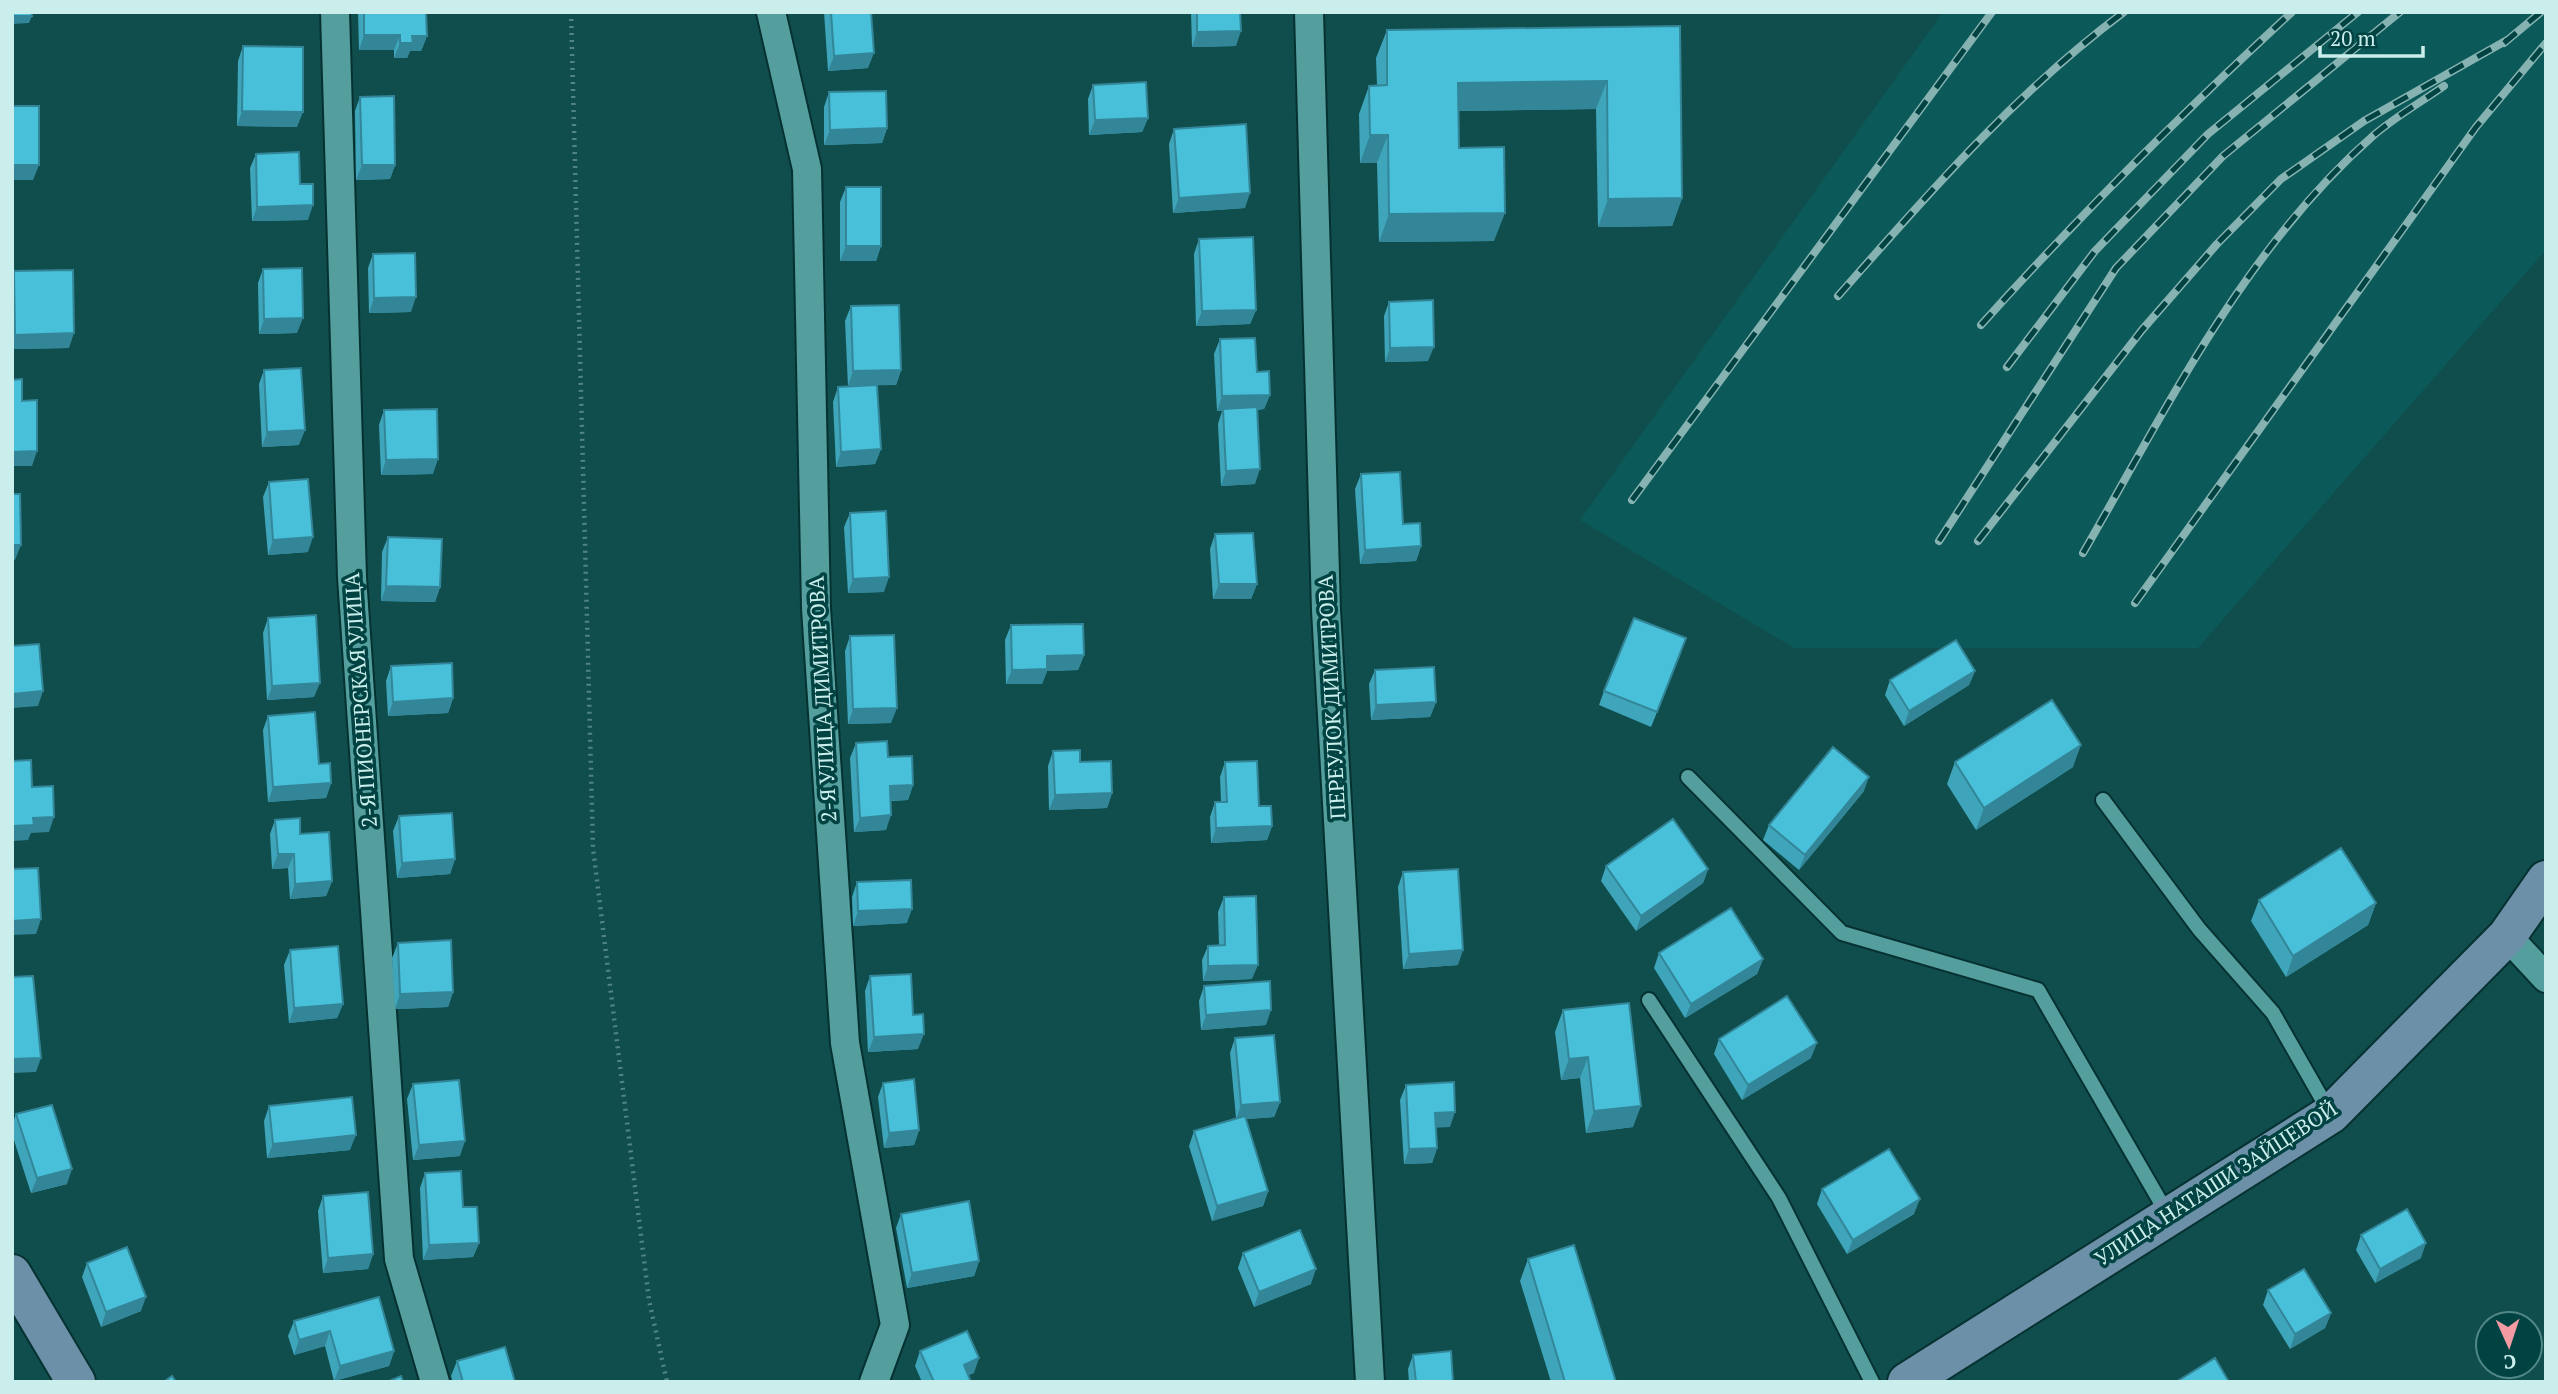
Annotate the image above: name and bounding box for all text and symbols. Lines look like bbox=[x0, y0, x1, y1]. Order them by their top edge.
scale bar bbox=[2320, 14, 2423, 58]
text: 20 m bbox=[2330, 24, 2376, 52]
street label: 2-Я ПИОНЕРСКАЯ УЛИЦА bbox=[337, 571, 383, 828]
street label: ПЕРЕУЛОК ДИМИТРОВА bbox=[1311, 574, 1351, 820]
street label: 2-Я УЛИЦА ДИМИТРОВА bbox=[802, 575, 842, 823]
street label: УЛИЦА НАТАШИ ЗАЙЦЕВОЙ bbox=[2089, 1094, 2342, 1272]
north arrow bbox=[2474, 1310, 2544, 1380]
text: С bbox=[2503, 1350, 2517, 1375]

